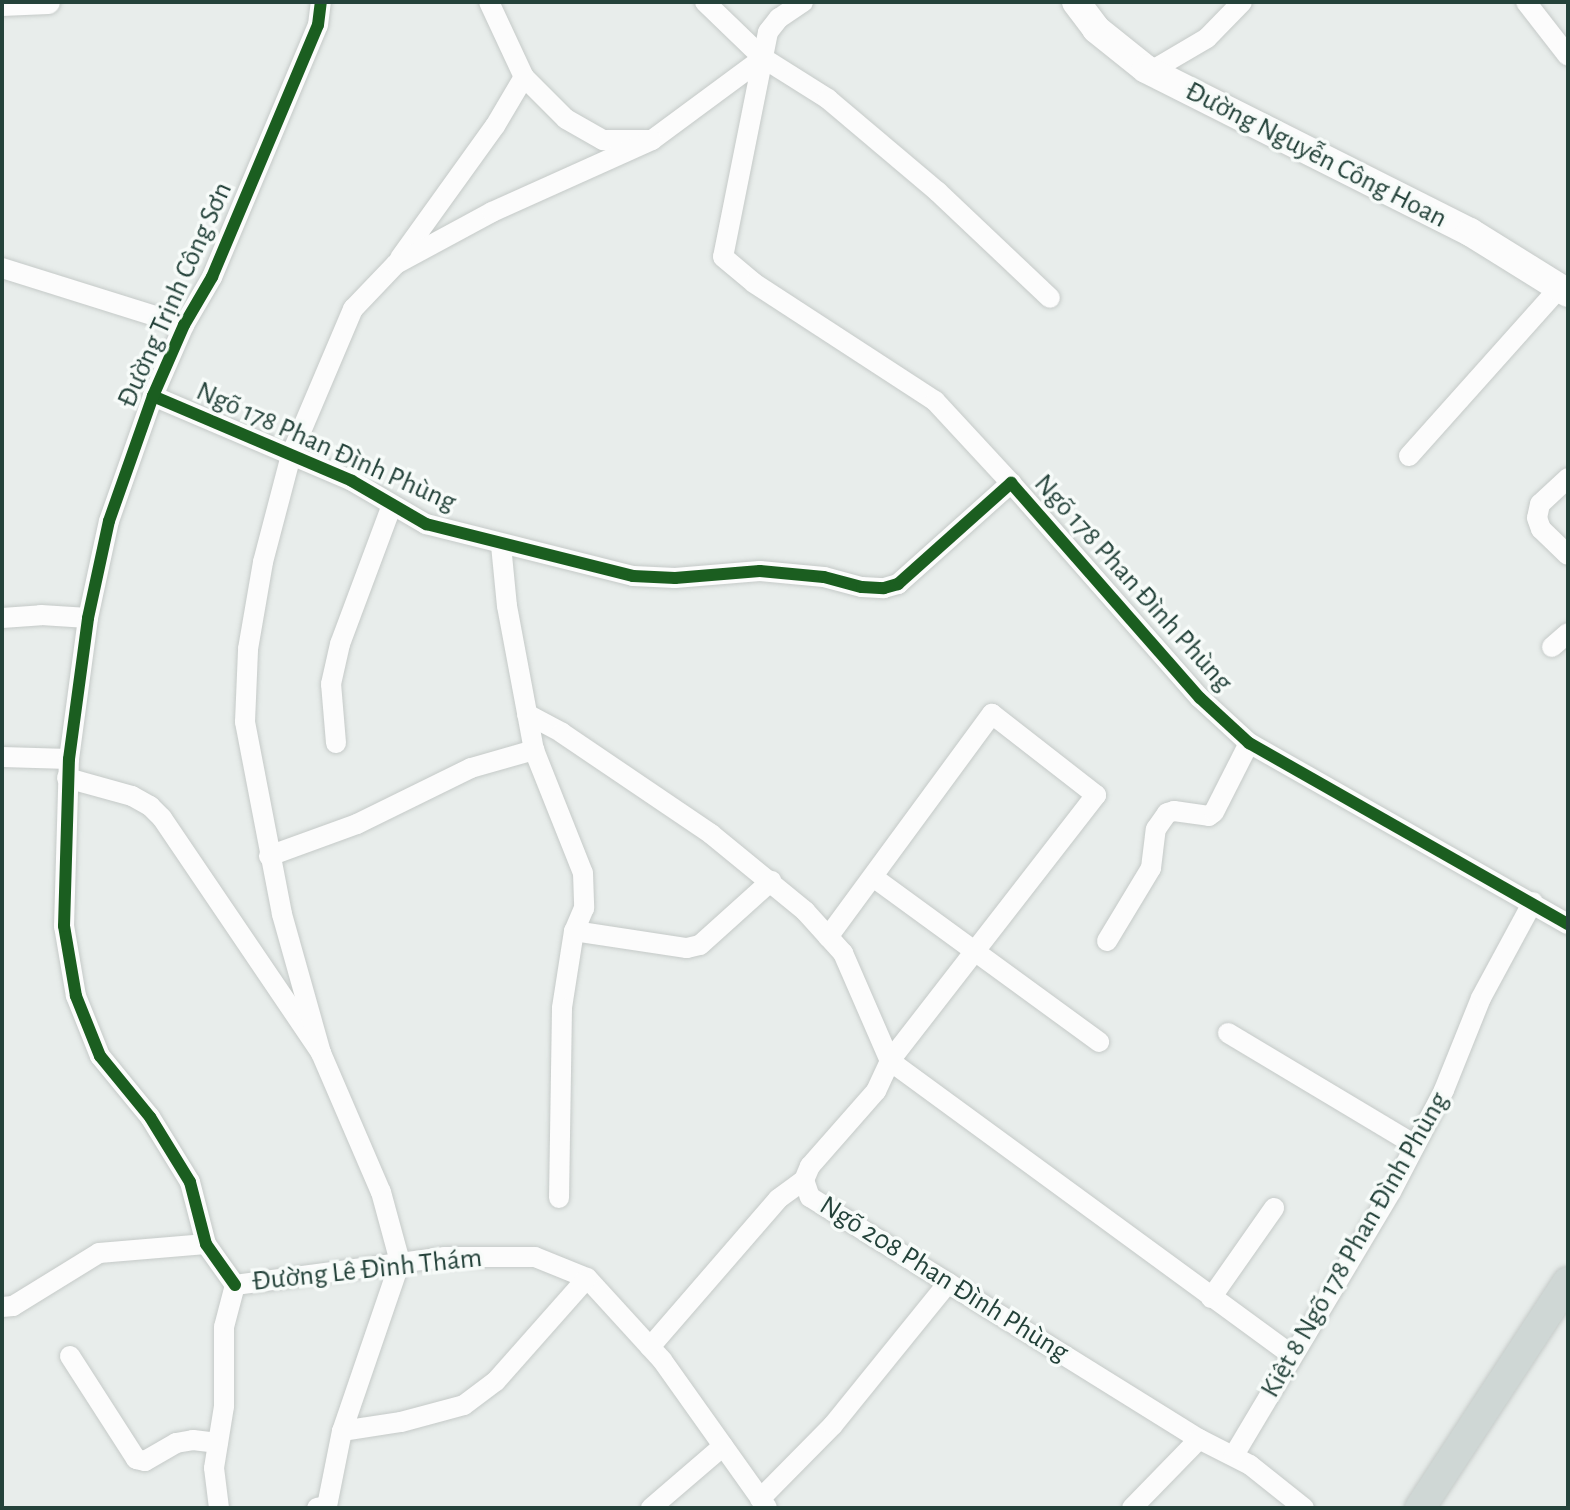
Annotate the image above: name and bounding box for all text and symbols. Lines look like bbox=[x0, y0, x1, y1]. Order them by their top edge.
street label: Đường Nguyễn Công Hoan bbox=[1179, 74, 1453, 236]
street label: Đường Trịnh Công Sơn bbox=[110, 177, 240, 413]
street label: Ngõ 178 Phan Đình Phùng bbox=[191, 375, 461, 519]
street label: Ngõ 178 Phan Đình Phùng bbox=[1027, 467, 1239, 699]
street label: Kiệt 8 Ngõ 178 Phan Đình Phùng bbox=[1254, 1086, 1456, 1404]
street label: Ngõ 208 Phan Đình Phùng bbox=[813, 1189, 1075, 1369]
street label: Đường Lê Đình Thám bbox=[250, 1241, 484, 1299]

